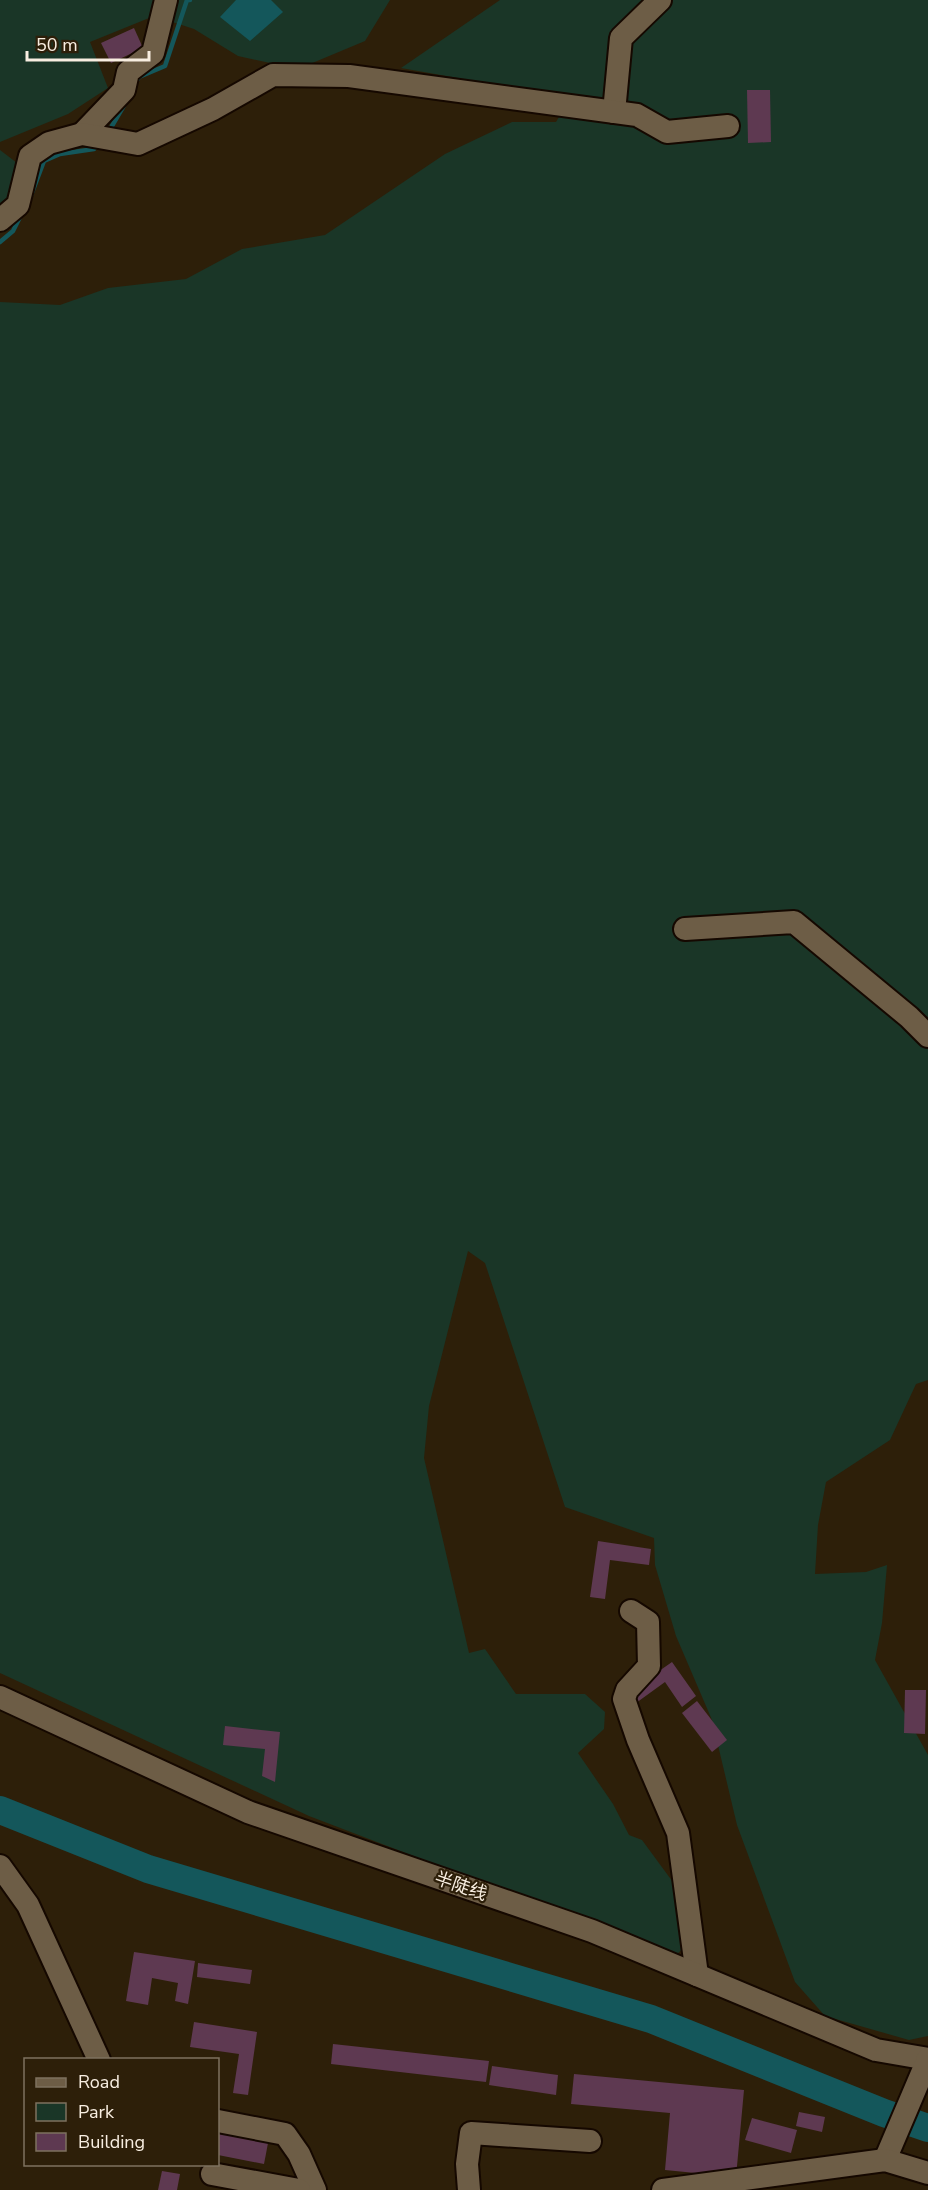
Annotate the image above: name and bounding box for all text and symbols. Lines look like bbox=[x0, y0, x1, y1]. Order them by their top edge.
scale bar bbox=[27, 24, 148, 62]
text: 50 m bbox=[36, 33, 78, 57]
street label: 半陡线 bbox=[432, 1866, 490, 1906]
legend bbox=[24, 2058, 219, 2166]
text: Road bbox=[78, 2070, 120, 2094]
text: Park bbox=[78, 2100, 115, 2124]
text: Building bbox=[78, 2130, 145, 2154]

